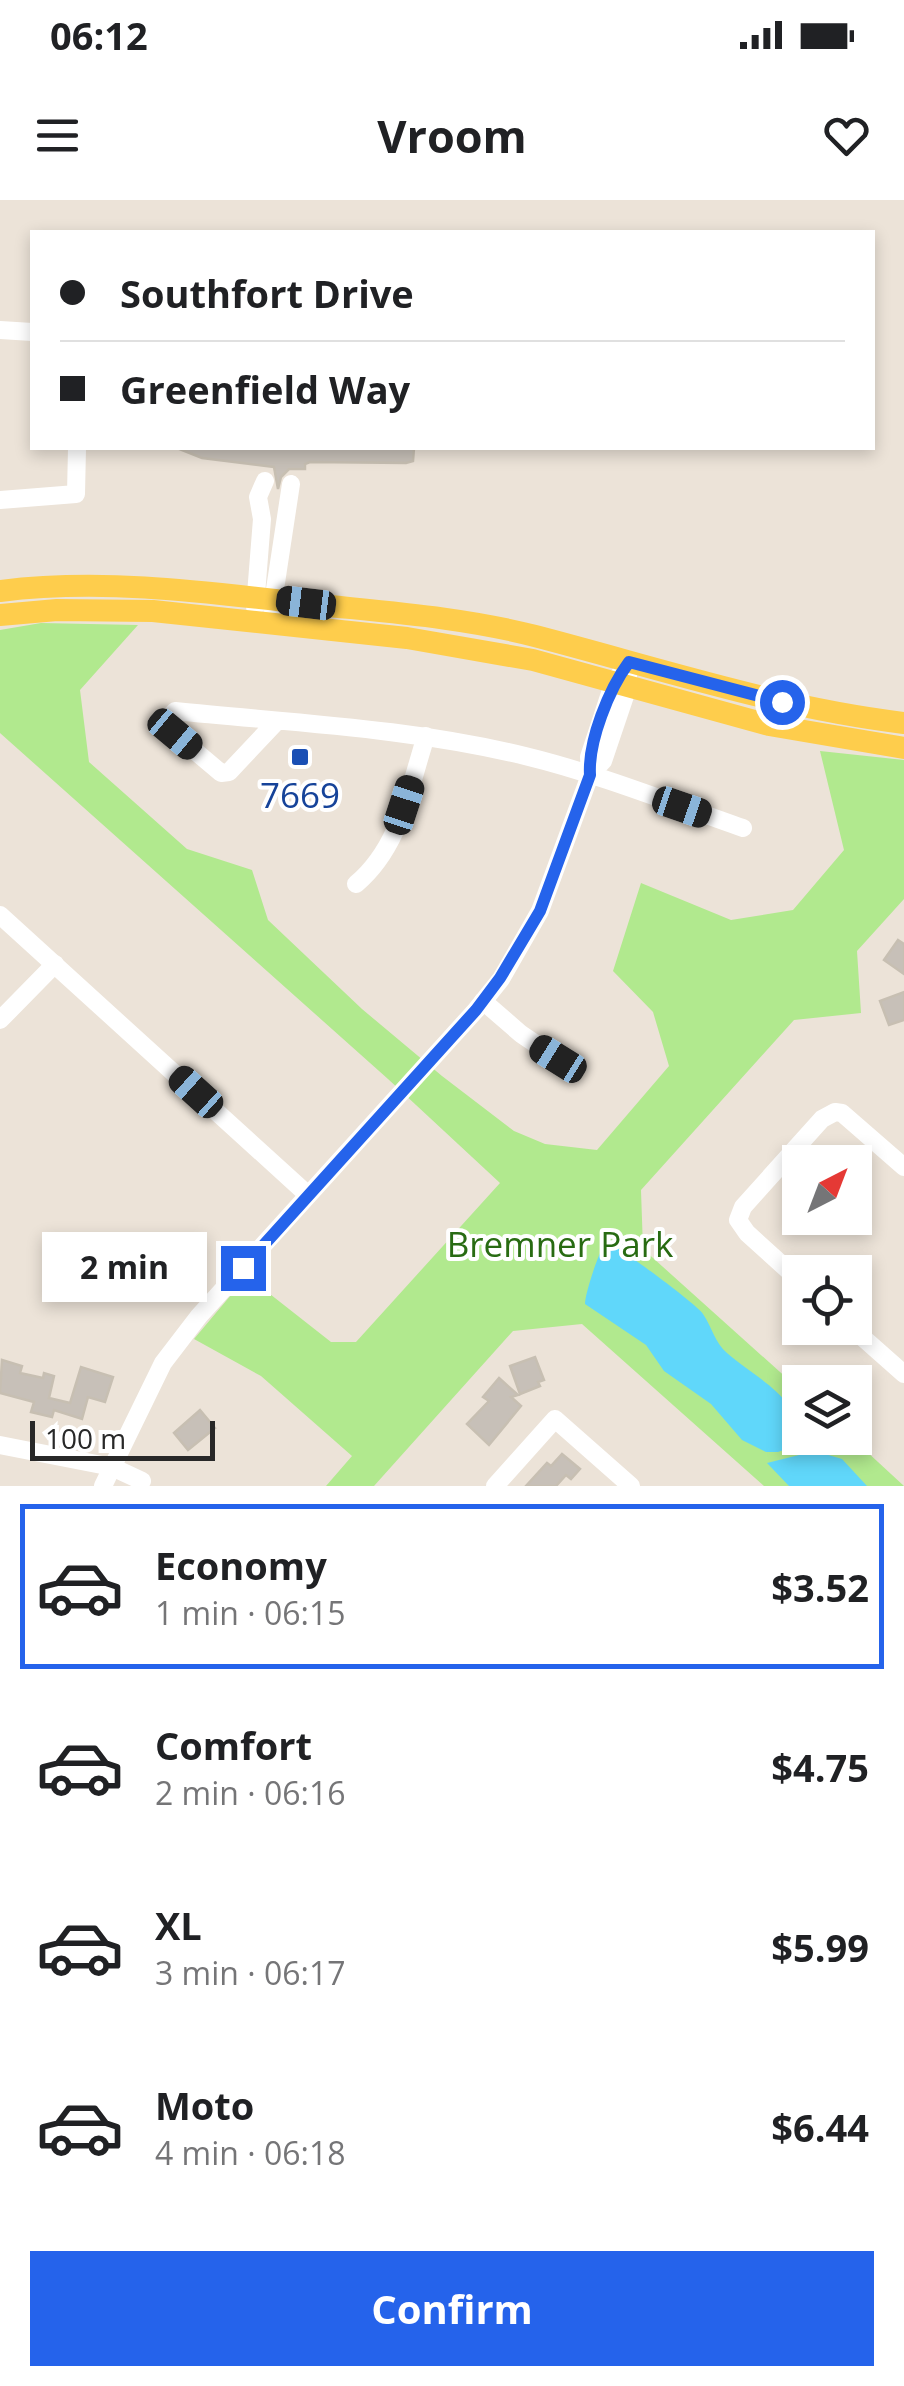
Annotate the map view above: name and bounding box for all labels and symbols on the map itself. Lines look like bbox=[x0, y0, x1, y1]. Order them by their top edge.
car bbox=[274, 584, 338, 622]
route start bbox=[760, 680, 805, 725]
car bbox=[142, 703, 208, 765]
marker: 7669 bbox=[289, 746, 311, 768]
place label: 7669 bbox=[260, 771, 340, 818]
car bbox=[380, 772, 428, 838]
car bbox=[649, 783, 715, 831]
car bbox=[525, 1030, 591, 1088]
car bbox=[164, 1061, 228, 1123]
north arrow bbox=[782, 1145, 872, 1235]
park label: Bremner Park bbox=[447, 1220, 674, 1267]
callout: 2 min bbox=[43, 1233, 208, 1303]
route end bbox=[221, 1246, 266, 1291]
scale bar bbox=[30, 1416, 215, 1460]

